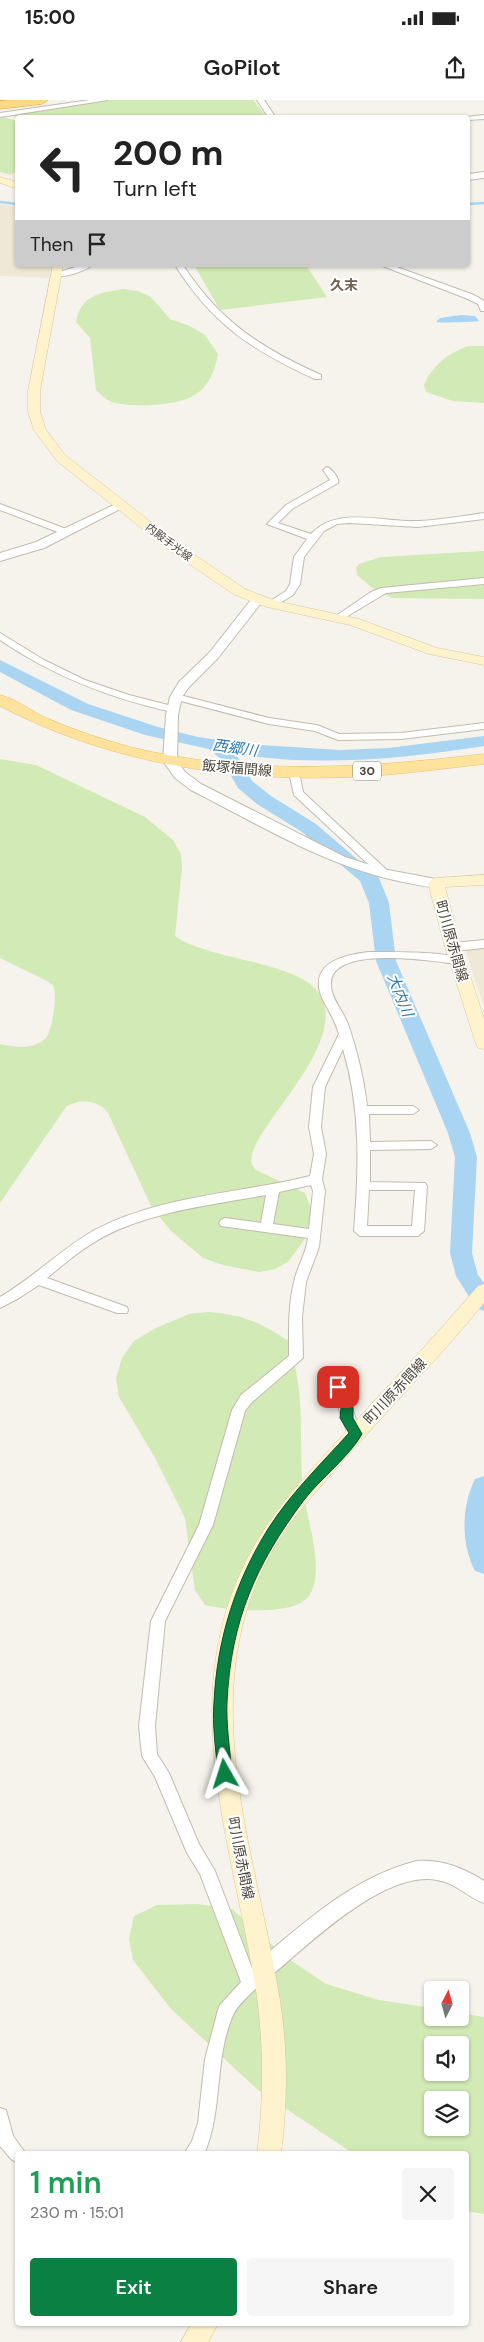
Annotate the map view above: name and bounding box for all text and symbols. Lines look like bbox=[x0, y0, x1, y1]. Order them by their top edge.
text: 15:00 bbox=[25, 5, 75, 30]
text: GoPilot bbox=[203, 53, 281, 82]
icon: back bbox=[15, 54, 43, 82]
icon: share bbox=[441, 54, 469, 82]
text: 200 m bbox=[113, 130, 224, 176]
icon: left bbox=[30, 135, 95, 200]
text: Turn left bbox=[113, 174, 197, 203]
icon: arrive bbox=[83, 230, 111, 258]
text: Then bbox=[30, 232, 73, 257]
district label: 久末 bbox=[330, 276, 358, 294]
street label: 内殿手光線 bbox=[143, 520, 195, 564]
water label: 西郷川 bbox=[211, 735, 261, 761]
street label: 飯塚福間線 bbox=[201, 756, 273, 780]
road number: 30 bbox=[353, 761, 381, 780]
street label: 町川原赤間線 bbox=[432, 898, 472, 984]
water label: 大内川 bbox=[382, 970, 418, 1021]
street label: 町川原赤間線 bbox=[360, 1354, 430, 1428]
pin bbox=[317, 1366, 359, 1408]
icon: arrive bbox=[324, 1373, 352, 1401]
position arrow bbox=[198, 1747, 250, 1799]
street label: 町川原赤間線 bbox=[224, 1815, 258, 1901]
north arrow bbox=[424, 1981, 469, 2026]
map controls bbox=[424, 1981, 469, 2136]
button: sound bbox=[424, 2036, 469, 2081]
button: layers bbox=[424, 2091, 469, 2136]
text: 1 min bbox=[30, 2163, 102, 2202]
button: close bbox=[402, 2168, 454, 2220]
text: 230 m · 15:01 bbox=[30, 2202, 124, 2223]
button: Exit bbox=[30, 2258, 237, 2316]
button: Share bbox=[247, 2258, 454, 2316]

